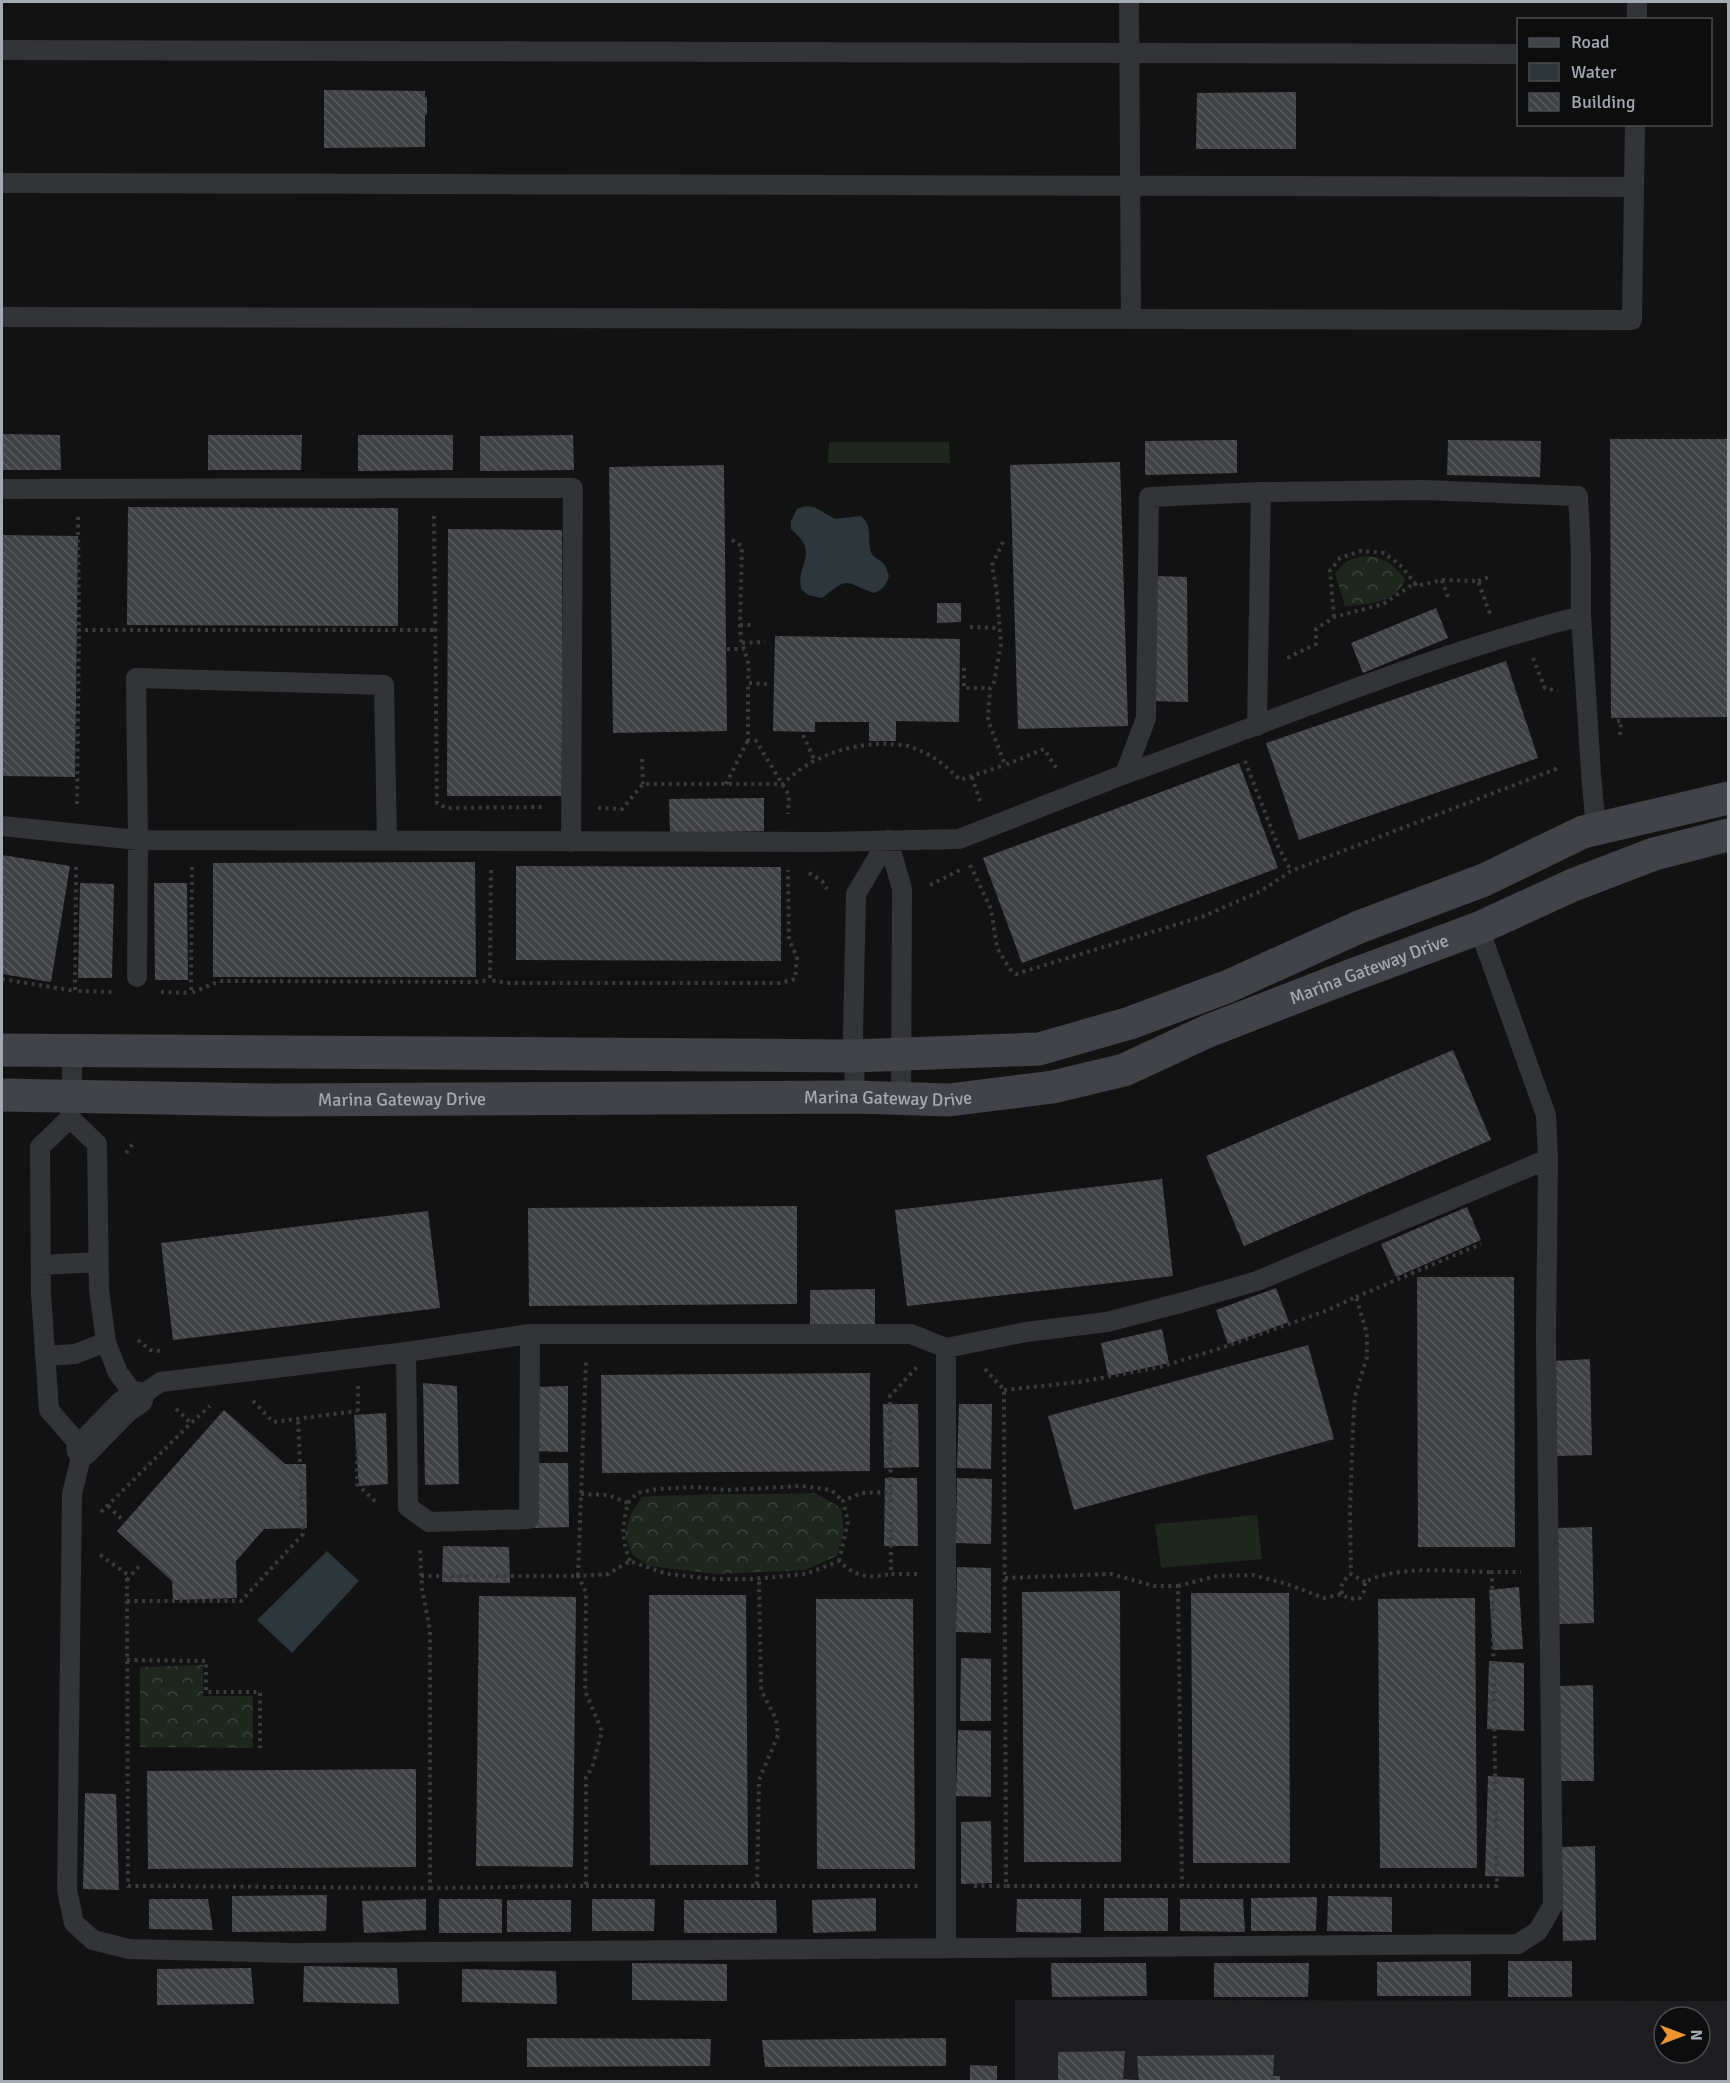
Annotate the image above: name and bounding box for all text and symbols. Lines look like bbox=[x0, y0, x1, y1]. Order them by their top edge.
legend bbox=[1517, 18, 1712, 126]
text: Road bbox=[1571, 31, 1610, 53]
text: Water bbox=[1571, 61, 1617, 83]
text: Building bbox=[1571, 91, 1635, 113]
street label: Marina Gateway Drive bbox=[1286, 929, 1452, 1009]
street label: Marina Gateway Drive bbox=[804, 1086, 973, 1111]
street label: Marina Gateway Drive bbox=[318, 1088, 486, 1111]
north arrow bbox=[1652, 2005, 1712, 2065]
text: N bbox=[1686, 2029, 1706, 2041]

